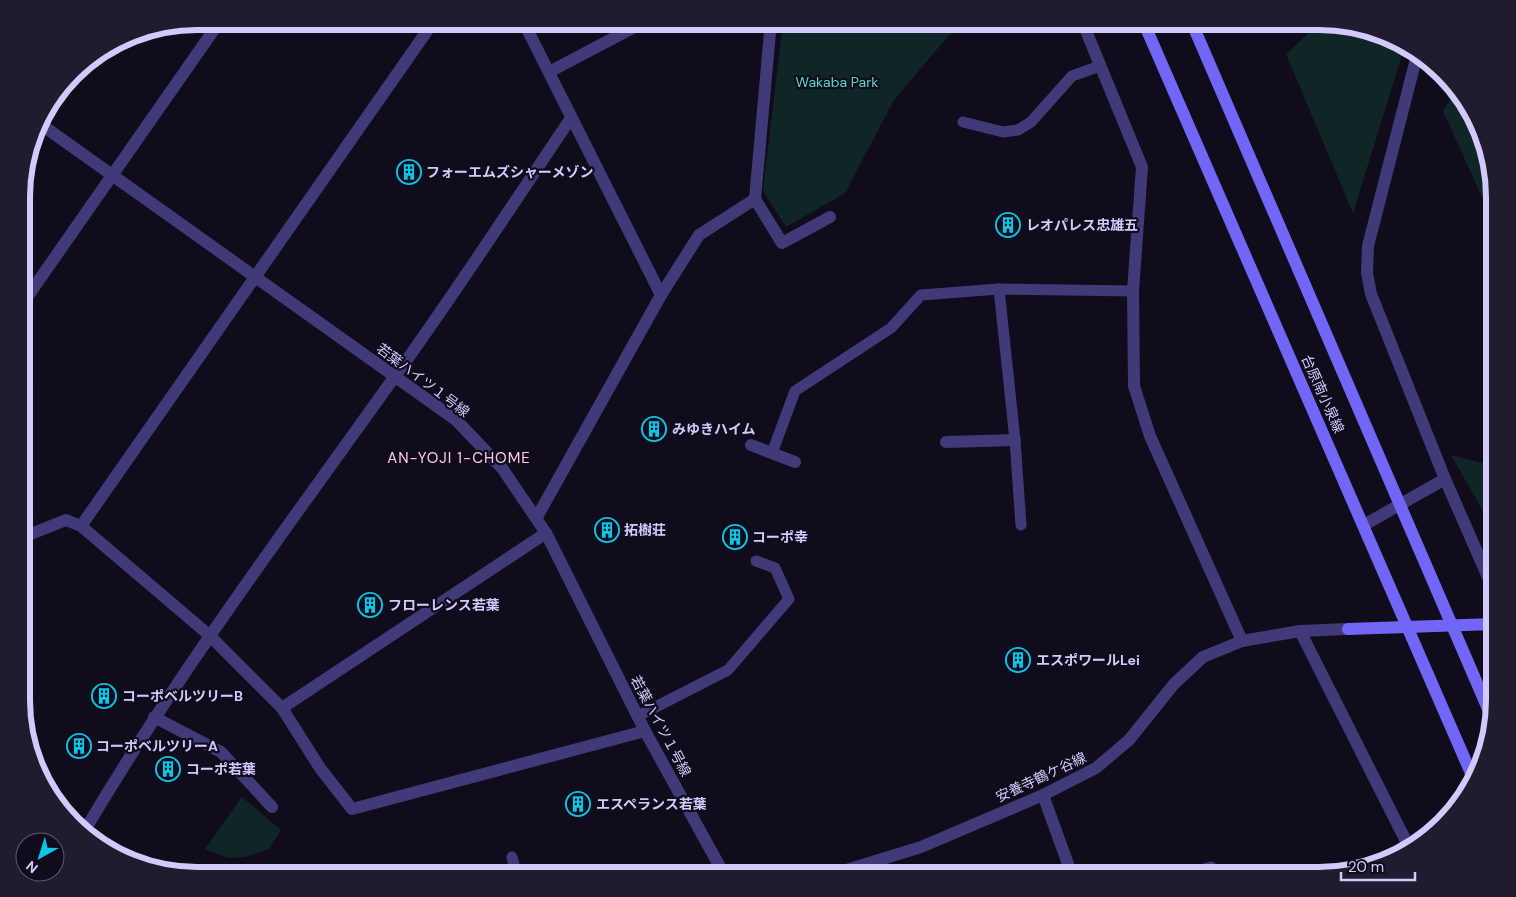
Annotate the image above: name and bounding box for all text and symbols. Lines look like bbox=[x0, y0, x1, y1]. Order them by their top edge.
park label: Wakaba Park bbox=[796, 73, 878, 91]
building icon: フォーエムズシャーメゾン bbox=[396, 159, 422, 185]
place label: フォーエムズシャーメゾン bbox=[426, 163, 593, 181]
building icon: レオパレス忠雄五 bbox=[995, 212, 1021, 238]
place label: レオパレス忠雄五 bbox=[1026, 216, 1138, 234]
street label: 若葉ハイツ１号線 bbox=[373, 339, 473, 421]
street label: 台原南小泉線 bbox=[1298, 352, 1348, 436]
building icon: みゆきハイム bbox=[641, 416, 667, 442]
place label: みゆきハイム bbox=[672, 420, 755, 438]
district label: AN-YOJI 1-CHOME bbox=[387, 448, 531, 468]
building icon: 拓樹荘 bbox=[594, 517, 620, 543]
place label: 拓樹荘 bbox=[624, 521, 666, 539]
building icon: コーポ幸 bbox=[722, 524, 748, 550]
place label: コーポ幸 bbox=[752, 528, 808, 546]
building icon: フローレンス若葉 bbox=[357, 592, 383, 618]
place label: フローレンス若葉 bbox=[388, 596, 500, 614]
building icon: エスポワールLei bbox=[1005, 647, 1031, 673]
place label: エスポワールLei bbox=[1036, 651, 1140, 669]
street label: 若葉ハイツ１号線 bbox=[627, 672, 695, 780]
building icon: コーポベルツリーB bbox=[91, 683, 117, 709]
place label: コーポベルツリーB bbox=[122, 687, 243, 705]
building icon: コーポベルツリーA bbox=[66, 733, 92, 759]
place label: コーポベルツリーA bbox=[96, 737, 218, 755]
street label: 安養寺鶴ケ谷線 bbox=[993, 748, 1089, 806]
building icon: コーポ若葉 bbox=[155, 756, 181, 782]
place label: コーポ若葉 bbox=[186, 760, 256, 778]
building icon: エスペランス若葉 bbox=[565, 791, 591, 817]
place label: エスペランス若葉 bbox=[596, 795, 707, 813]
north arrow bbox=[15, 832, 65, 882]
scale bar bbox=[1341, 850, 1415, 882]
text: N bbox=[22, 857, 41, 877]
text: 20 m bbox=[1348, 857, 1384, 877]

